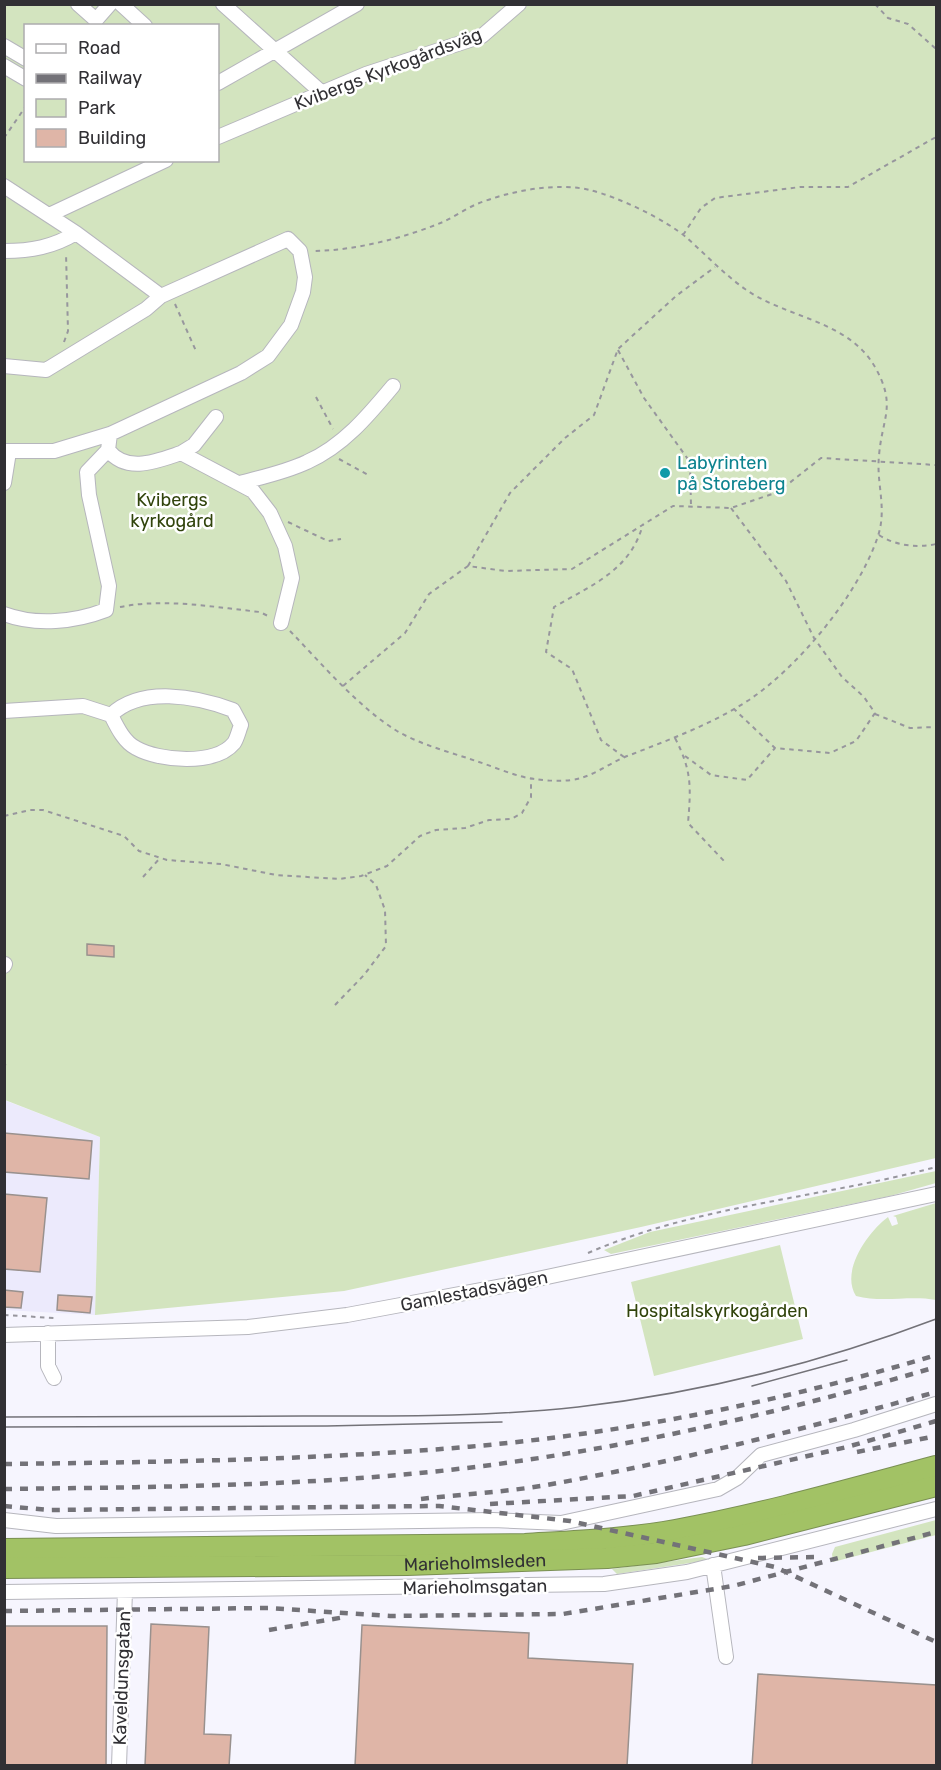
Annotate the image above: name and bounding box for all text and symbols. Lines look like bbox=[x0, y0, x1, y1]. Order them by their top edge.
street label: Kvibergs Kyrkogårdsväg bbox=[291, 23, 485, 115]
legend bbox=[24, 24, 219, 162]
text: Road bbox=[78, 37, 121, 59]
text: Railway bbox=[78, 67, 142, 89]
text: Park bbox=[78, 97, 116, 119]
text: Building bbox=[78, 127, 146, 149]
place label: Labyrinten på Storeberg bbox=[677, 452, 786, 495]
marker: Labyrinten på Storeberg bbox=[658, 466, 672, 480]
park label: Kvibergs kyrkogård bbox=[130, 489, 214, 532]
street label: Gamlestadsvägen bbox=[398, 1266, 550, 1316]
park label: Hospitalskyrkogården bbox=[626, 1300, 808, 1322]
street label: Marieholmsleden bbox=[403, 1549, 547, 1576]
street label: Marieholmsgatan bbox=[402, 1575, 548, 1599]
street label: Kaveldunsgatan bbox=[109, 1610, 135, 1746]

